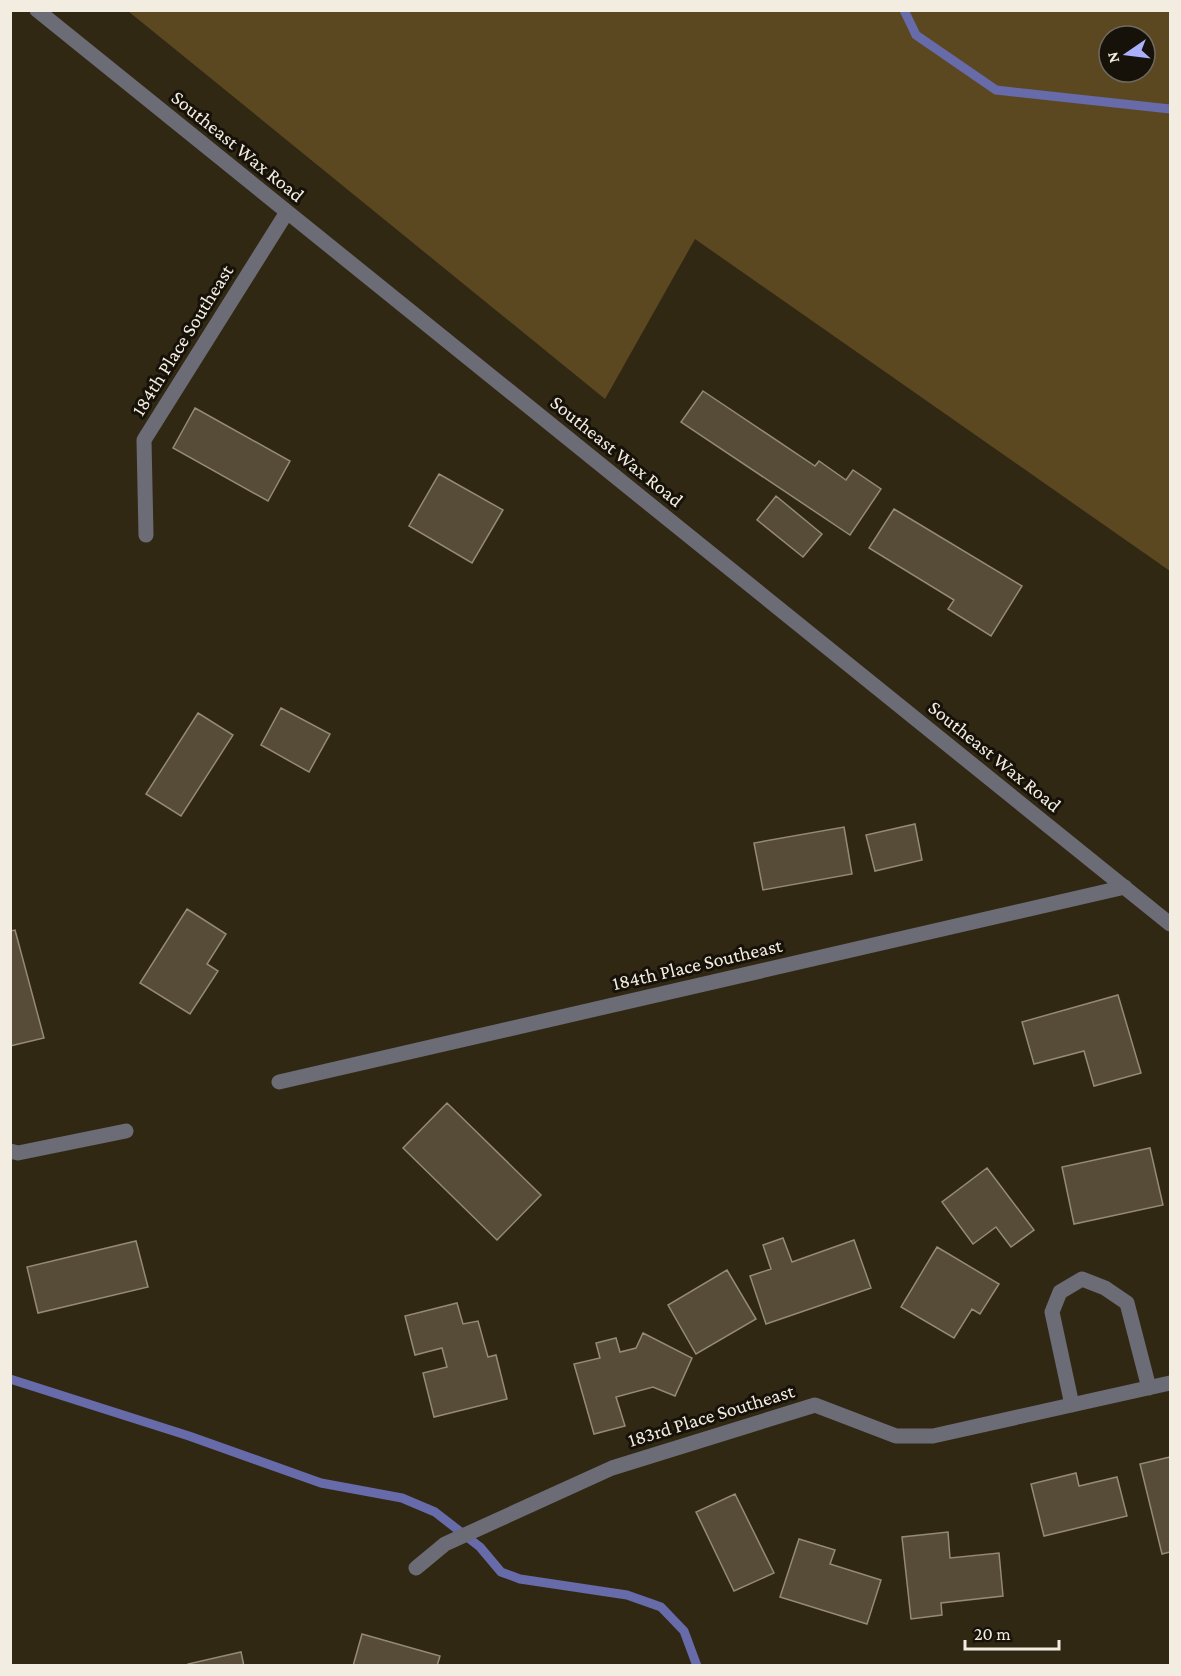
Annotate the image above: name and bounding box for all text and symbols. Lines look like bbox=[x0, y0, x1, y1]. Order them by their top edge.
north arrow bbox=[1097, 24, 1157, 84]
text: N bbox=[1103, 50, 1122, 65]
street label: Southeast Wax Road bbox=[167, 86, 309, 206]
street label: 184th Place Southeast bbox=[127, 260, 238, 420]
street label: Southeast Wax Road bbox=[546, 391, 688, 511]
street label: Southeast Wax Road bbox=[924, 696, 1066, 816]
street label: 184th Place Southeast bbox=[610, 934, 785, 994]
street label: 183rd Place Southeast bbox=[625, 1379, 797, 1451]
scale bar bbox=[965, 1613, 1060, 1651]
text: 20 m bbox=[974, 1624, 1011, 1644]

